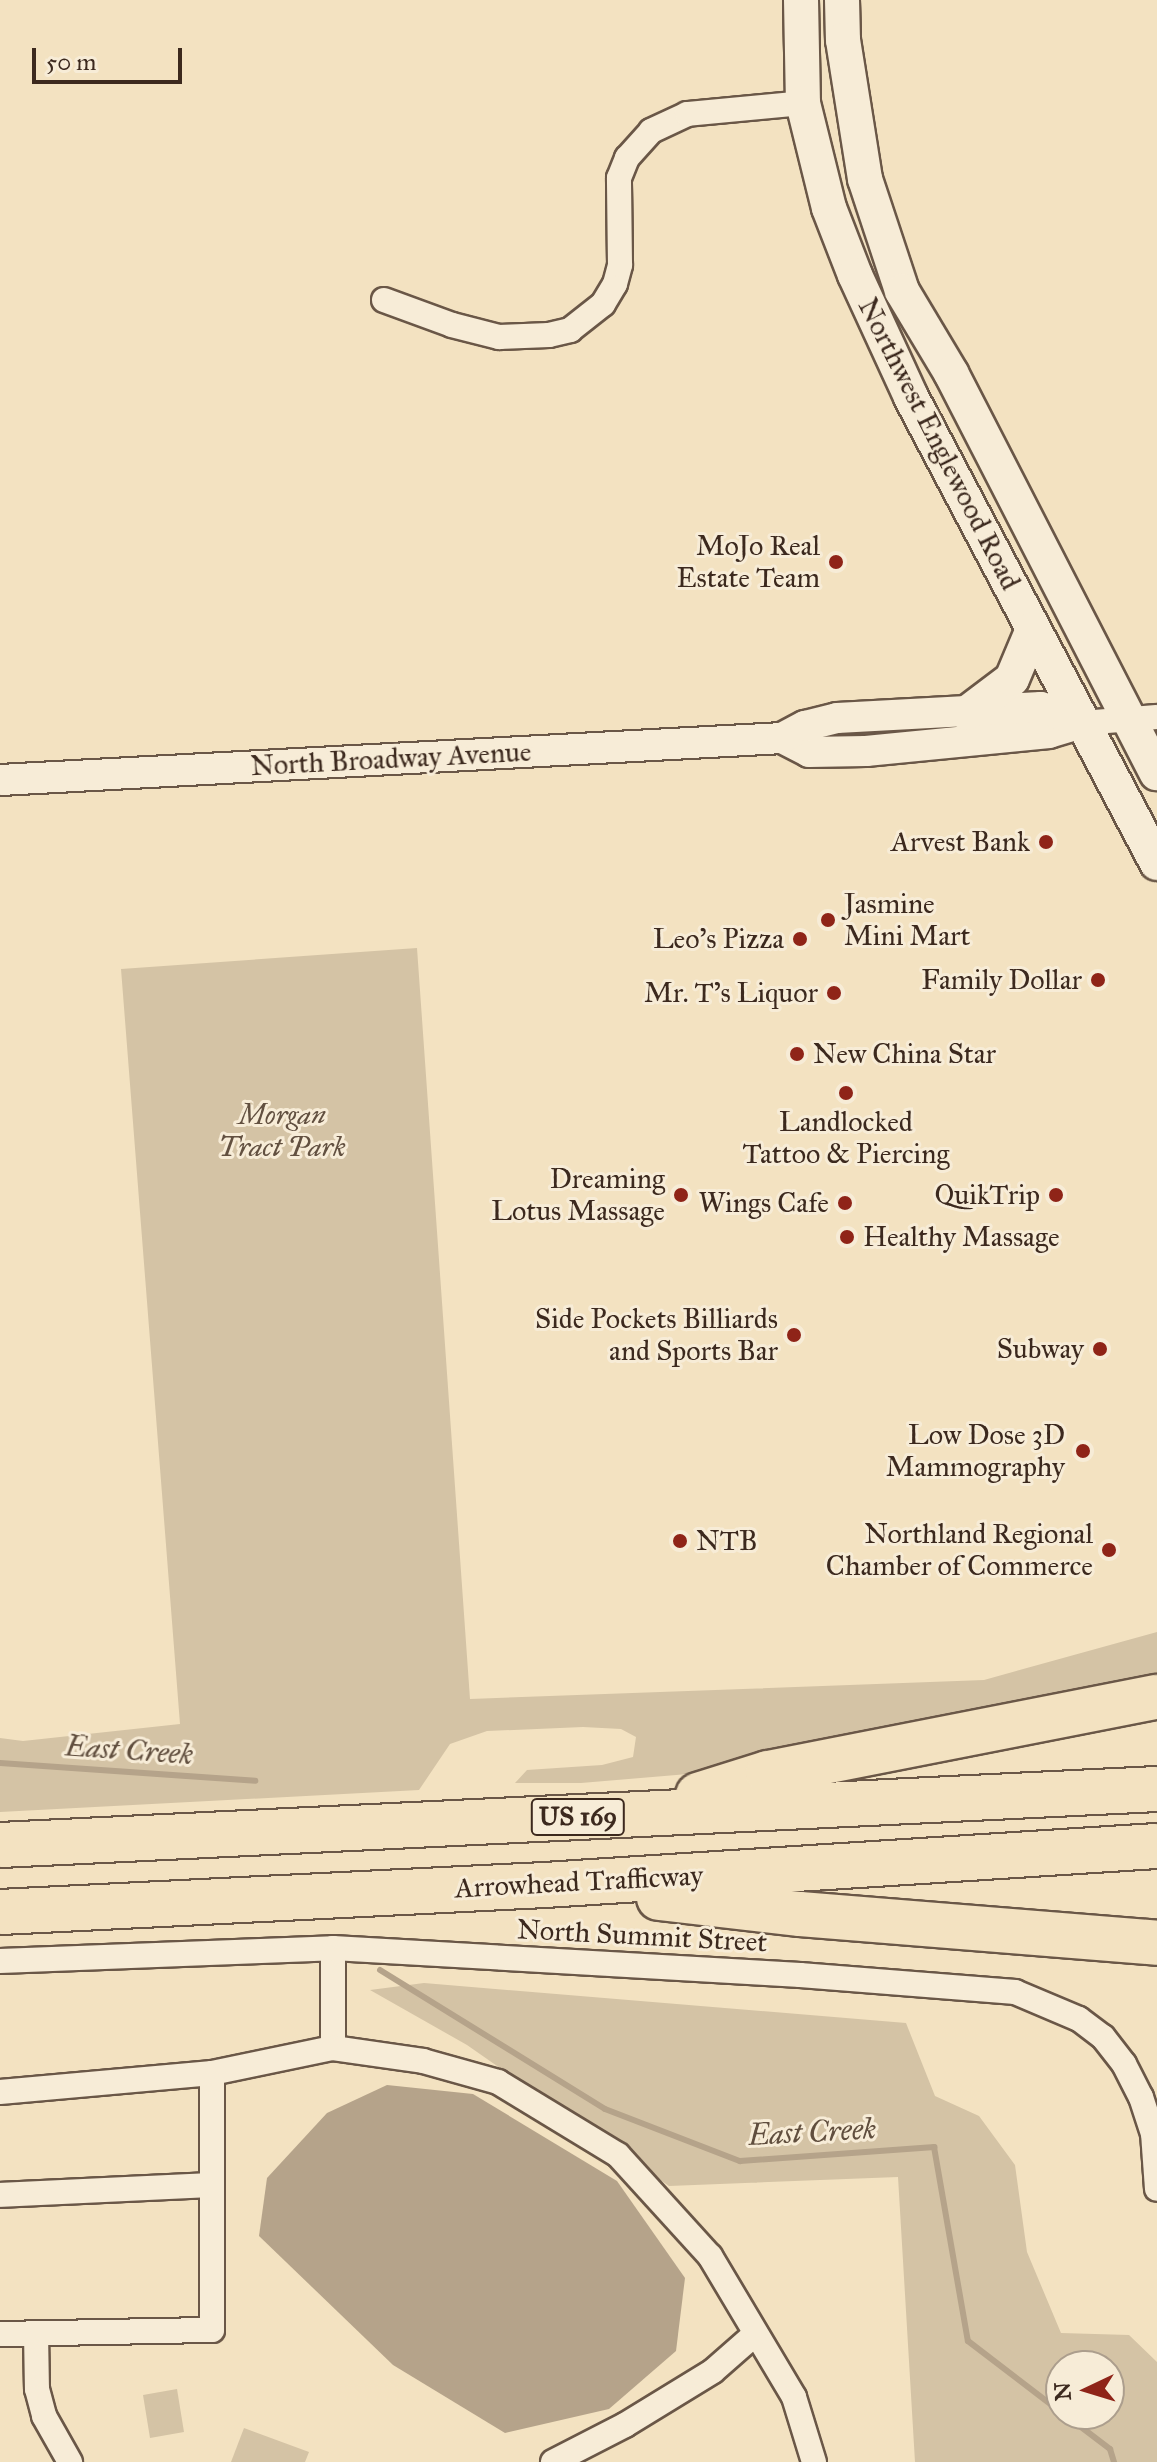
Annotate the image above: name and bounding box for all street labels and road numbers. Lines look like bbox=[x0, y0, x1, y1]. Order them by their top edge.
street label: Northwest Englewood Road bbox=[851, 292, 1027, 596]
street label: North Broadway Avenue bbox=[250, 735, 532, 783]
road number: US 169 bbox=[530, 1795, 626, 1839]
street label: Arrowhead Trafficway bbox=[454, 1859, 704, 1905]
street label: North Summit Street bbox=[516, 1913, 768, 1959]

